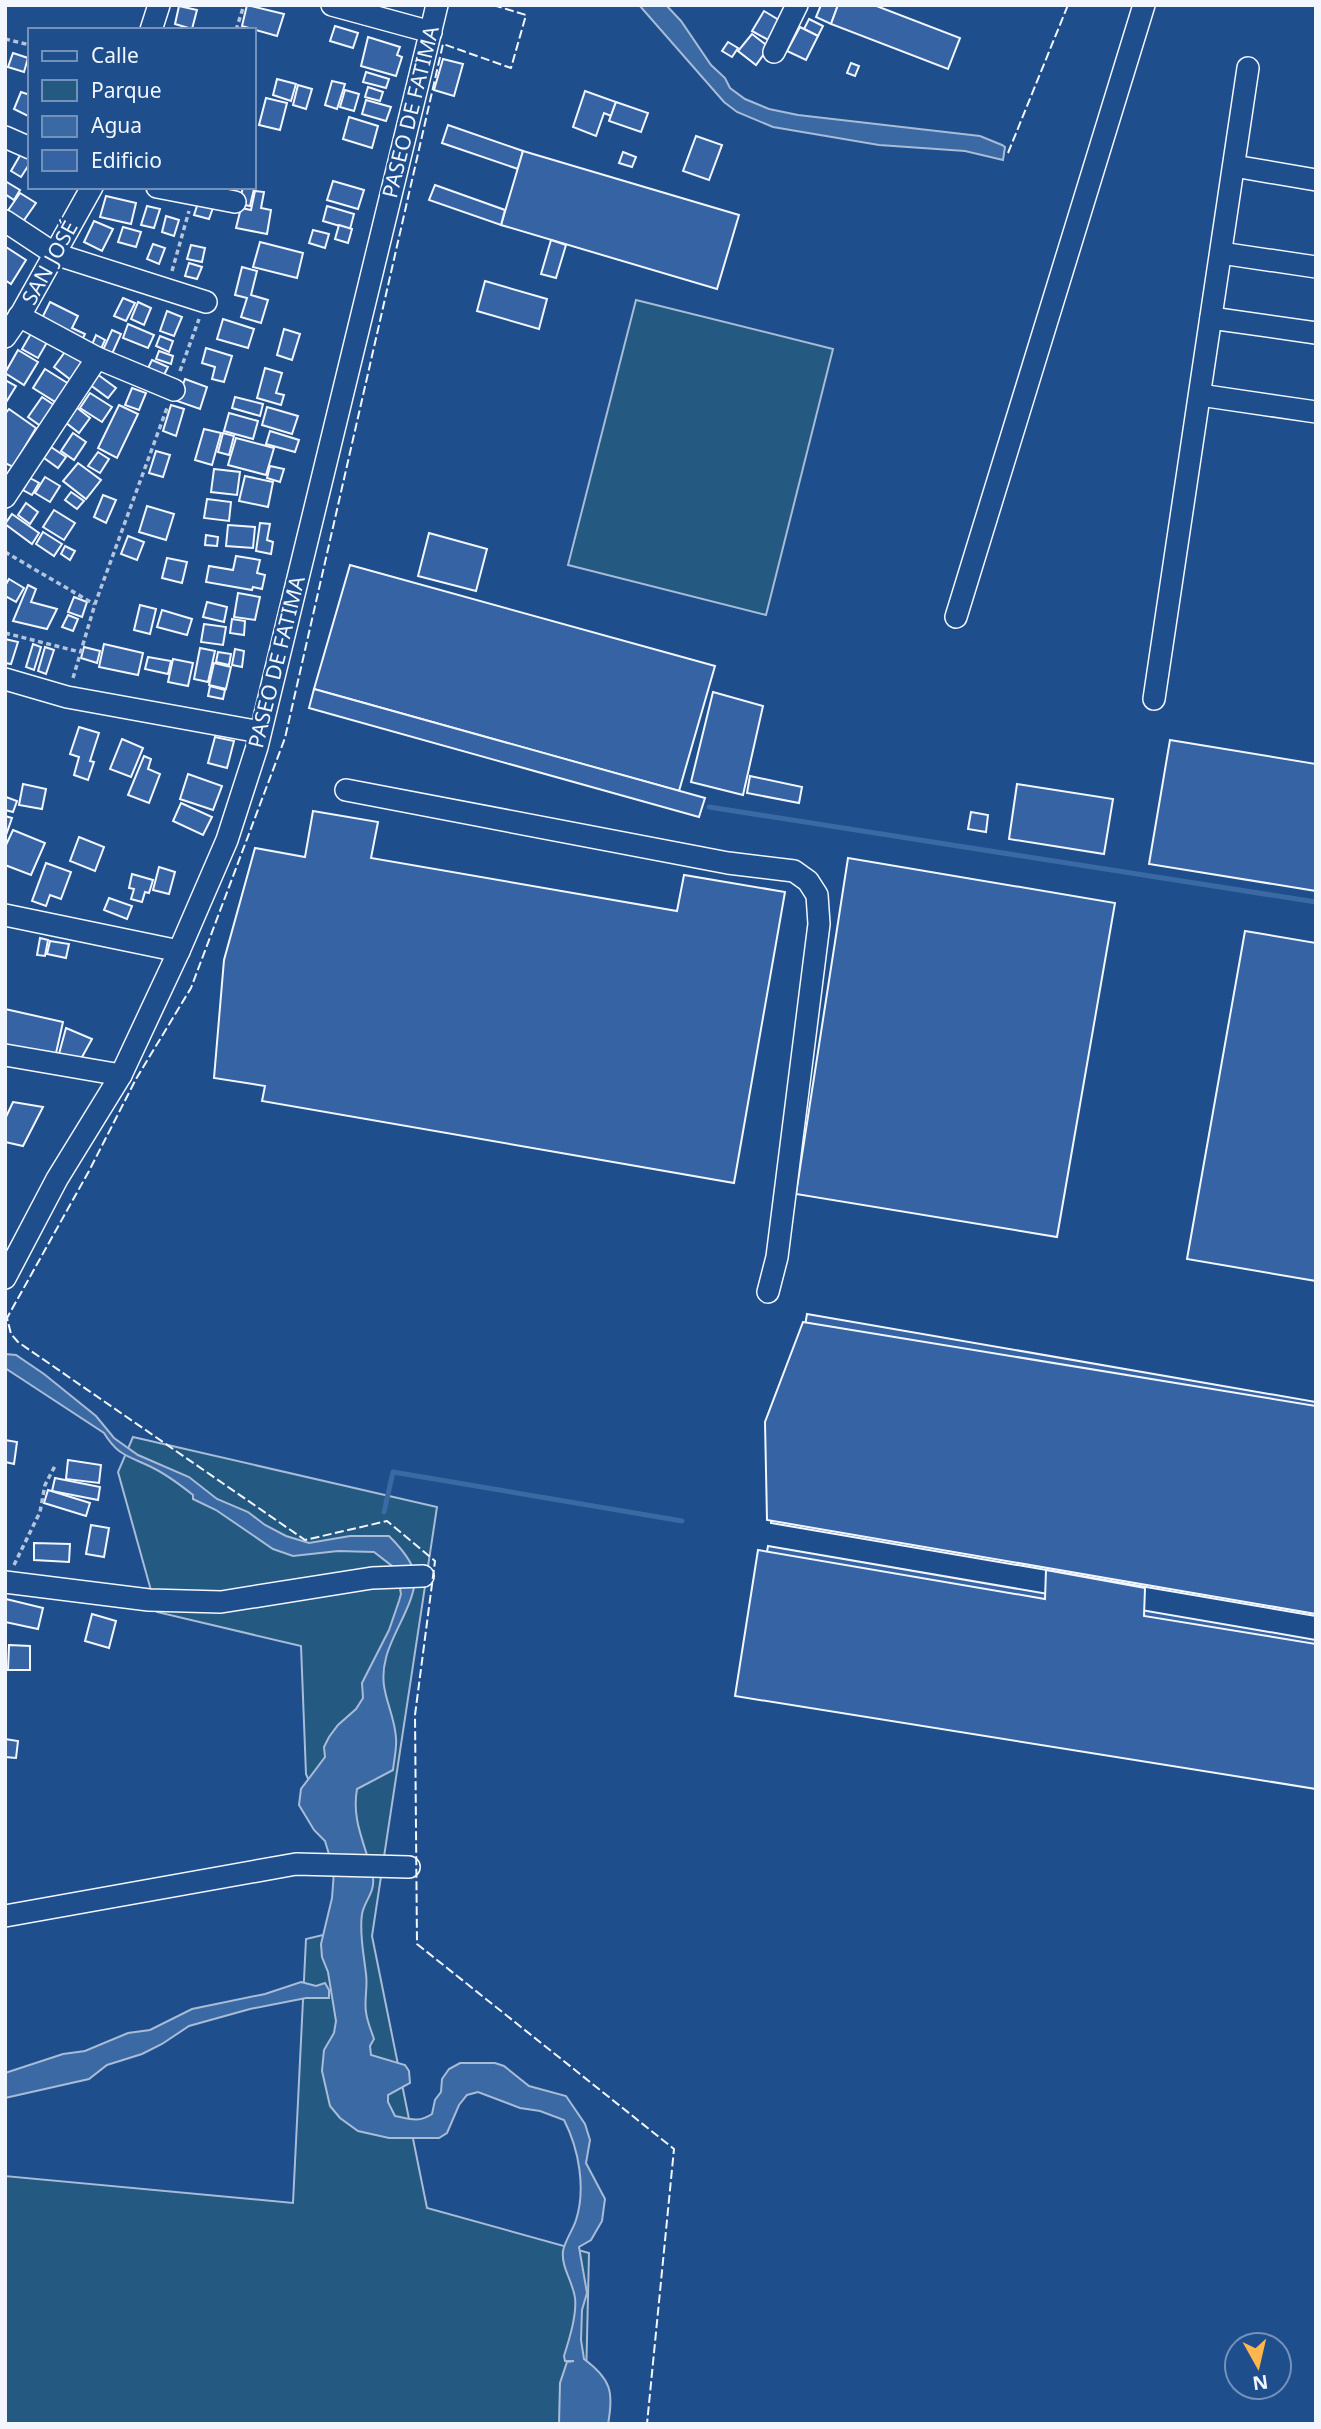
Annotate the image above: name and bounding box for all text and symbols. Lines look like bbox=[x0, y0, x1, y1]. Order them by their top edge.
street label: PASEO DE FATIMA bbox=[375, 22, 445, 201]
legend bbox=[28, 28, 256, 189]
text: Calle bbox=[91, 41, 139, 69]
text: Parque bbox=[91, 76, 161, 104]
text: Agua bbox=[91, 111, 142, 139]
text: Edificio bbox=[91, 146, 162, 174]
street label: SAN JOSÉ bbox=[15, 216, 84, 309]
street label: PASEO DE FATIMA bbox=[241, 572, 311, 751]
north arrow bbox=[1223, 2331, 1293, 2401]
text: N bbox=[1251, 2369, 1270, 2397]

